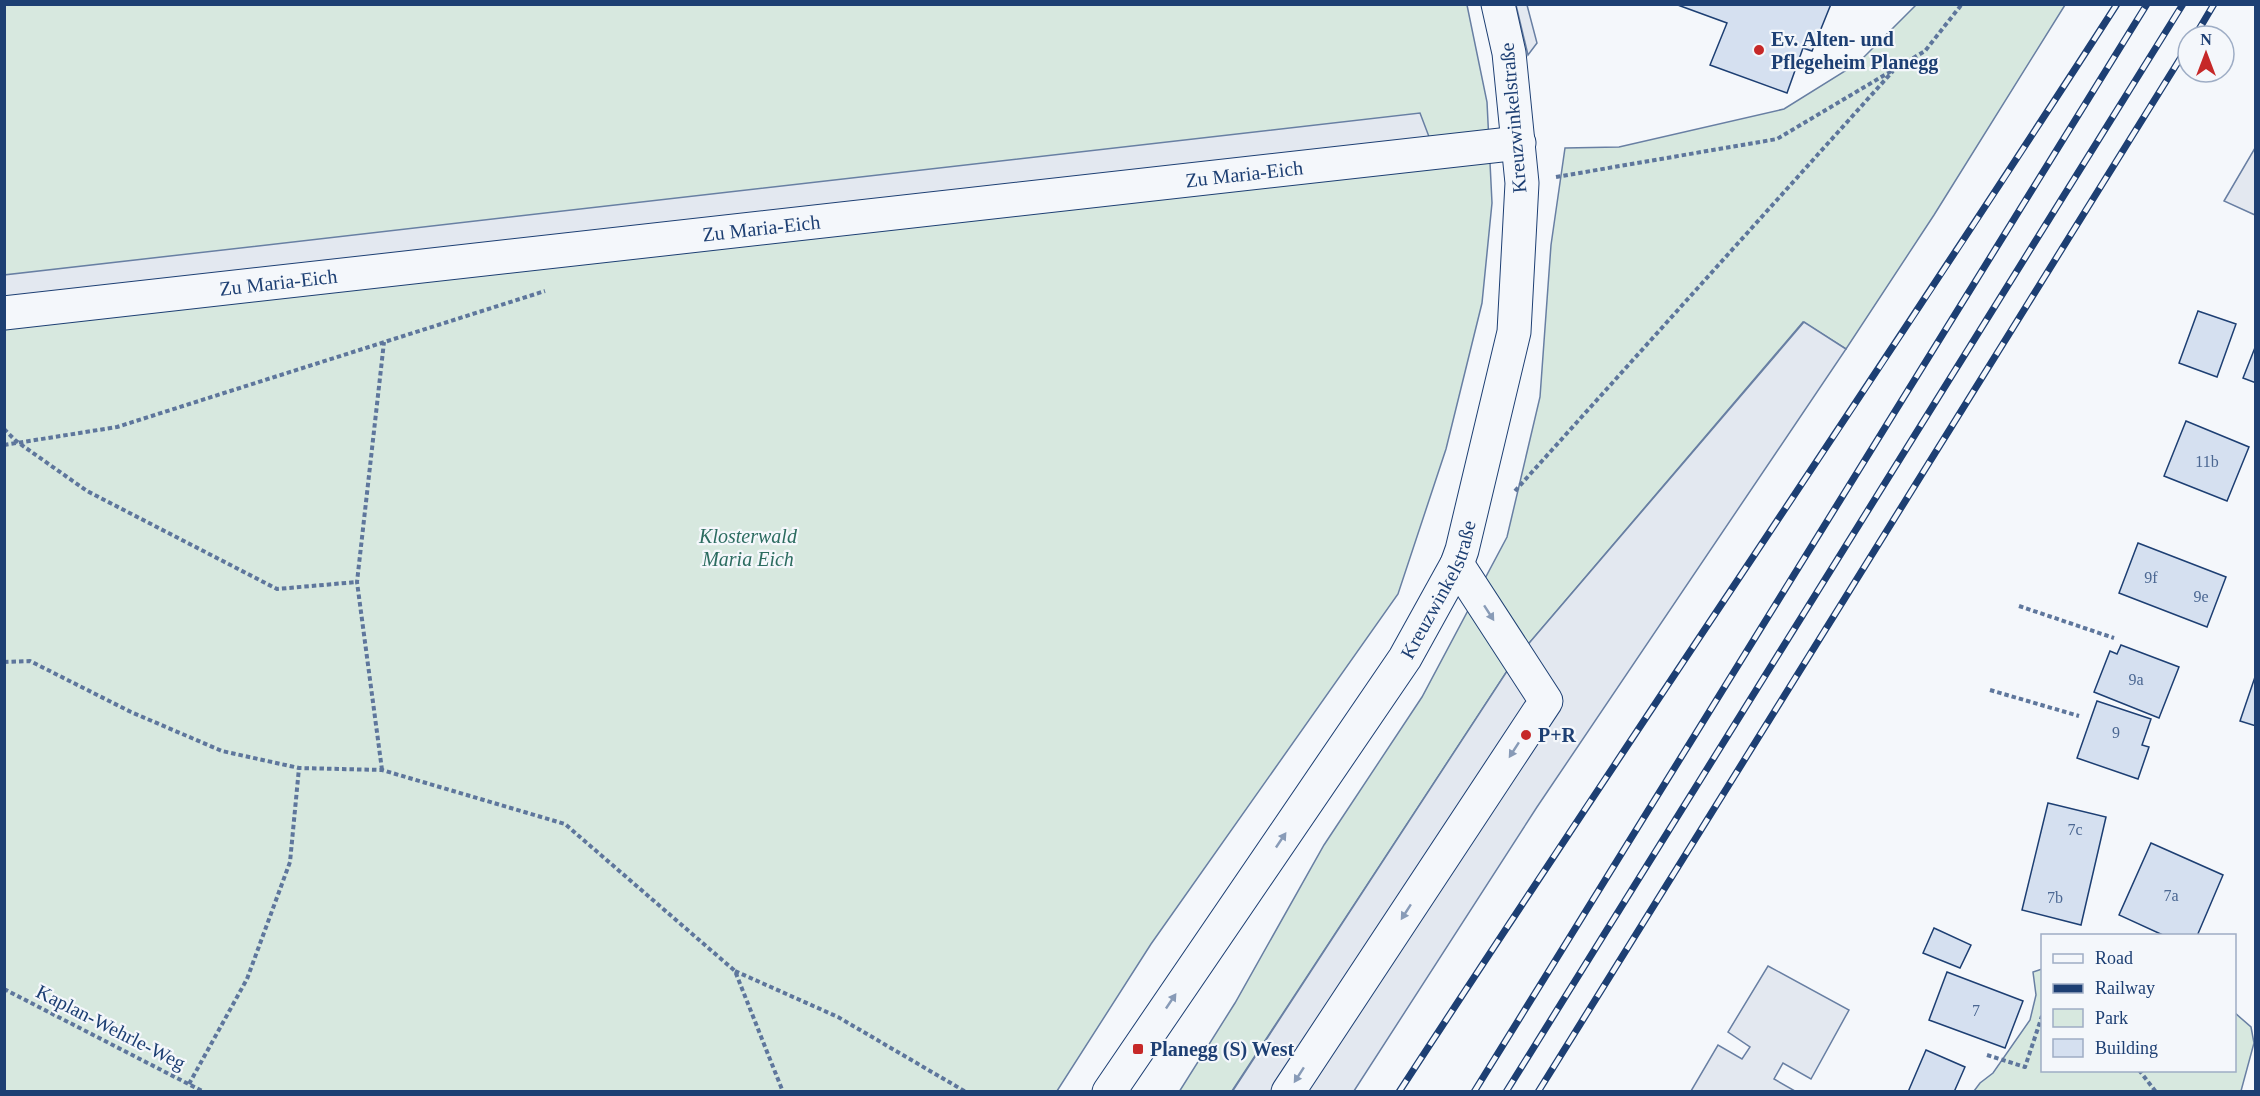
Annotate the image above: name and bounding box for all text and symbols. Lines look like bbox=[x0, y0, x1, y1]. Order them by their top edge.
north arrow bbox=[2176, 24, 2236, 84]
place label: Ev. Alten- und Pflegeheim Planegg bbox=[1771, 28, 1938, 74]
text: N bbox=[2200, 31, 2212, 48]
street label: Kreuzwinkelstraße bbox=[1495, 42, 1531, 194]
marker: Ev. Alten- und Pflegeheim Planegg bbox=[1752, 43, 1766, 57]
street label: Zu Maria-Eich bbox=[1184, 156, 1304, 191]
street label: Zu Maria-Eich bbox=[701, 210, 821, 246]
street label: Zu Maria-Eich bbox=[218, 265, 338, 300]
house number: 11b bbox=[2195, 453, 2219, 470]
street label: Kreuzwinkelstraße bbox=[1396, 518, 1480, 662]
park label: Klosterwald Maria Eich bbox=[698, 525, 798, 570]
house number: 9f bbox=[2144, 569, 2158, 586]
house number: 9e bbox=[2193, 588, 2209, 605]
one-way arrow bbox=[1483, 605, 1494, 621]
house number: 9a bbox=[2128, 671, 2144, 688]
place label: P+R bbox=[1538, 724, 1577, 746]
house number: 9 bbox=[2112, 724, 2120, 741]
marker: P+R bbox=[1519, 728, 1533, 742]
one-way arrow bbox=[1508, 741, 1520, 757]
house number: 7c bbox=[2067, 821, 2083, 838]
one-way arrow bbox=[1275, 832, 1287, 848]
house number: 7a bbox=[2163, 887, 2179, 904]
house number: 7b bbox=[2047, 889, 2063, 906]
one-way arrow bbox=[1401, 904, 1412, 920]
legend bbox=[2041, 934, 2236, 1072]
text: Road bbox=[2095, 948, 2133, 968]
text: Railway bbox=[2095, 978, 2155, 998]
street label: Kaplan-Wehrle-Weg bbox=[32, 980, 189, 1075]
one-way arrow bbox=[1165, 993, 1177, 1009]
house number: 7 bbox=[1972, 1002, 1980, 1019]
text: Park bbox=[2095, 1008, 2128, 1028]
place label: Planegg (S) West bbox=[1150, 1038, 1294, 1061]
text: Building bbox=[2095, 1038, 2158, 1058]
marker: Planegg (S) West bbox=[1131, 1042, 1145, 1056]
one-way arrow bbox=[1293, 1067, 1304, 1083]

